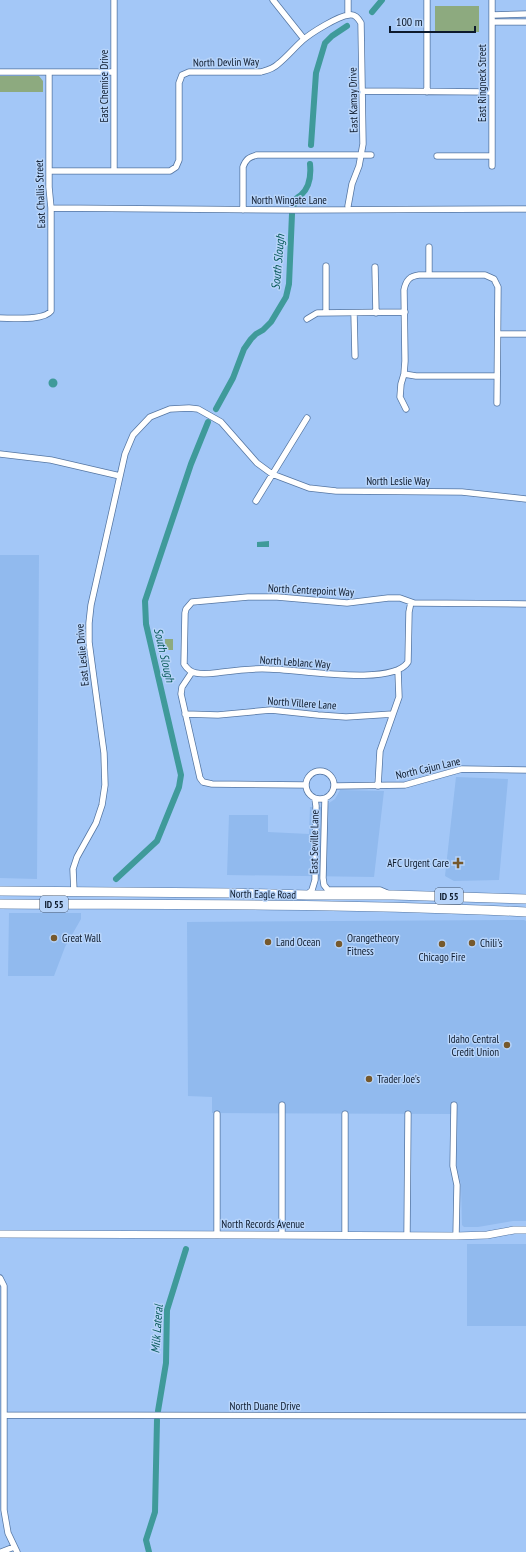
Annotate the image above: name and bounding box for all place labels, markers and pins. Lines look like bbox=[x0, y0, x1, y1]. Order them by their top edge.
place label: AFC Urgent Care bbox=[387, 856, 449, 870]
marker: AFC Urgent Care bbox=[452, 857, 464, 869]
place label: Great Wall bbox=[62, 931, 102, 945]
place label: Orangetheory Fitness bbox=[347, 931, 400, 958]
marker: Great Wall bbox=[49, 933, 59, 943]
place label: Land Ocean bbox=[276, 935, 320, 949]
place label: Chili's bbox=[480, 936, 503, 950]
marker: Land Ocean bbox=[263, 937, 273, 947]
marker: Chili's bbox=[467, 938, 477, 948]
marker: Orangetheory Fitness bbox=[334, 939, 344, 949]
marker: Chicago Fire bbox=[437, 939, 447, 949]
place label: Chicago Fire bbox=[419, 950, 466, 964]
place label: Idaho Central Credit Union bbox=[448, 1032, 499, 1059]
marker: Idaho Central Credit Union bbox=[502, 1040, 512, 1050]
place label: Trader Joe's bbox=[377, 1072, 420, 1086]
marker: Trader Joe's bbox=[364, 1074, 374, 1084]

